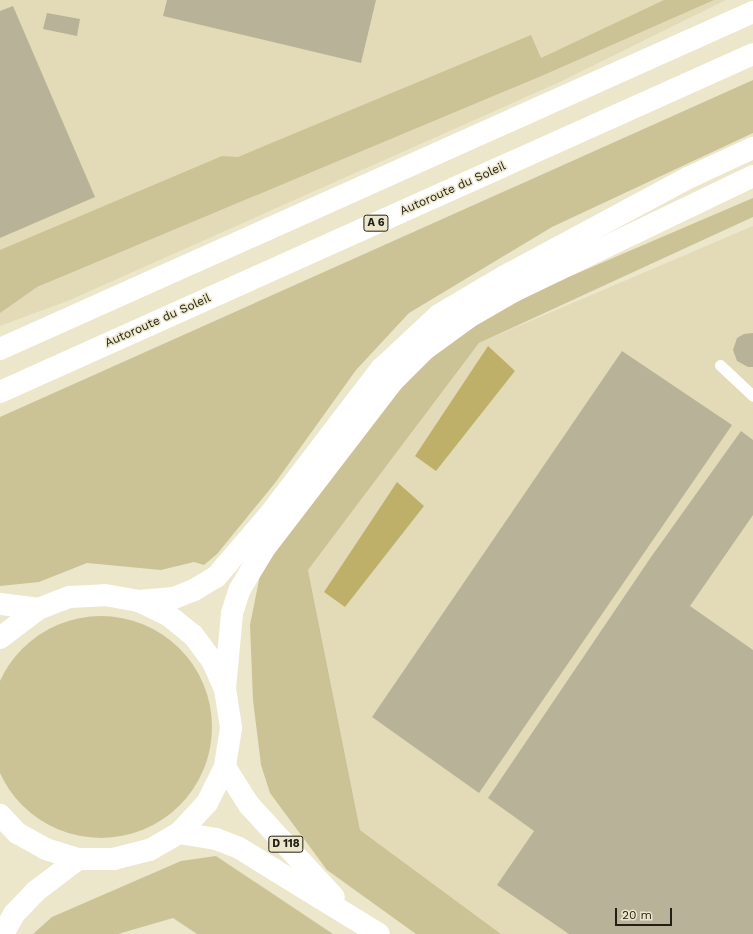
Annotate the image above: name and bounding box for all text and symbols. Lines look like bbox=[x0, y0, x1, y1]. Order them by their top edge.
street label: Autoroute du Soleil bbox=[398, 159, 508, 219]
road number: A 6 bbox=[363, 214, 389, 232]
street label: Autoroute du Soleil bbox=[103, 291, 213, 351]
road number: D 118 bbox=[268, 835, 304, 853]
scale bar bbox=[617, 900, 674, 926]
text: 20 m bbox=[622, 908, 652, 922]

